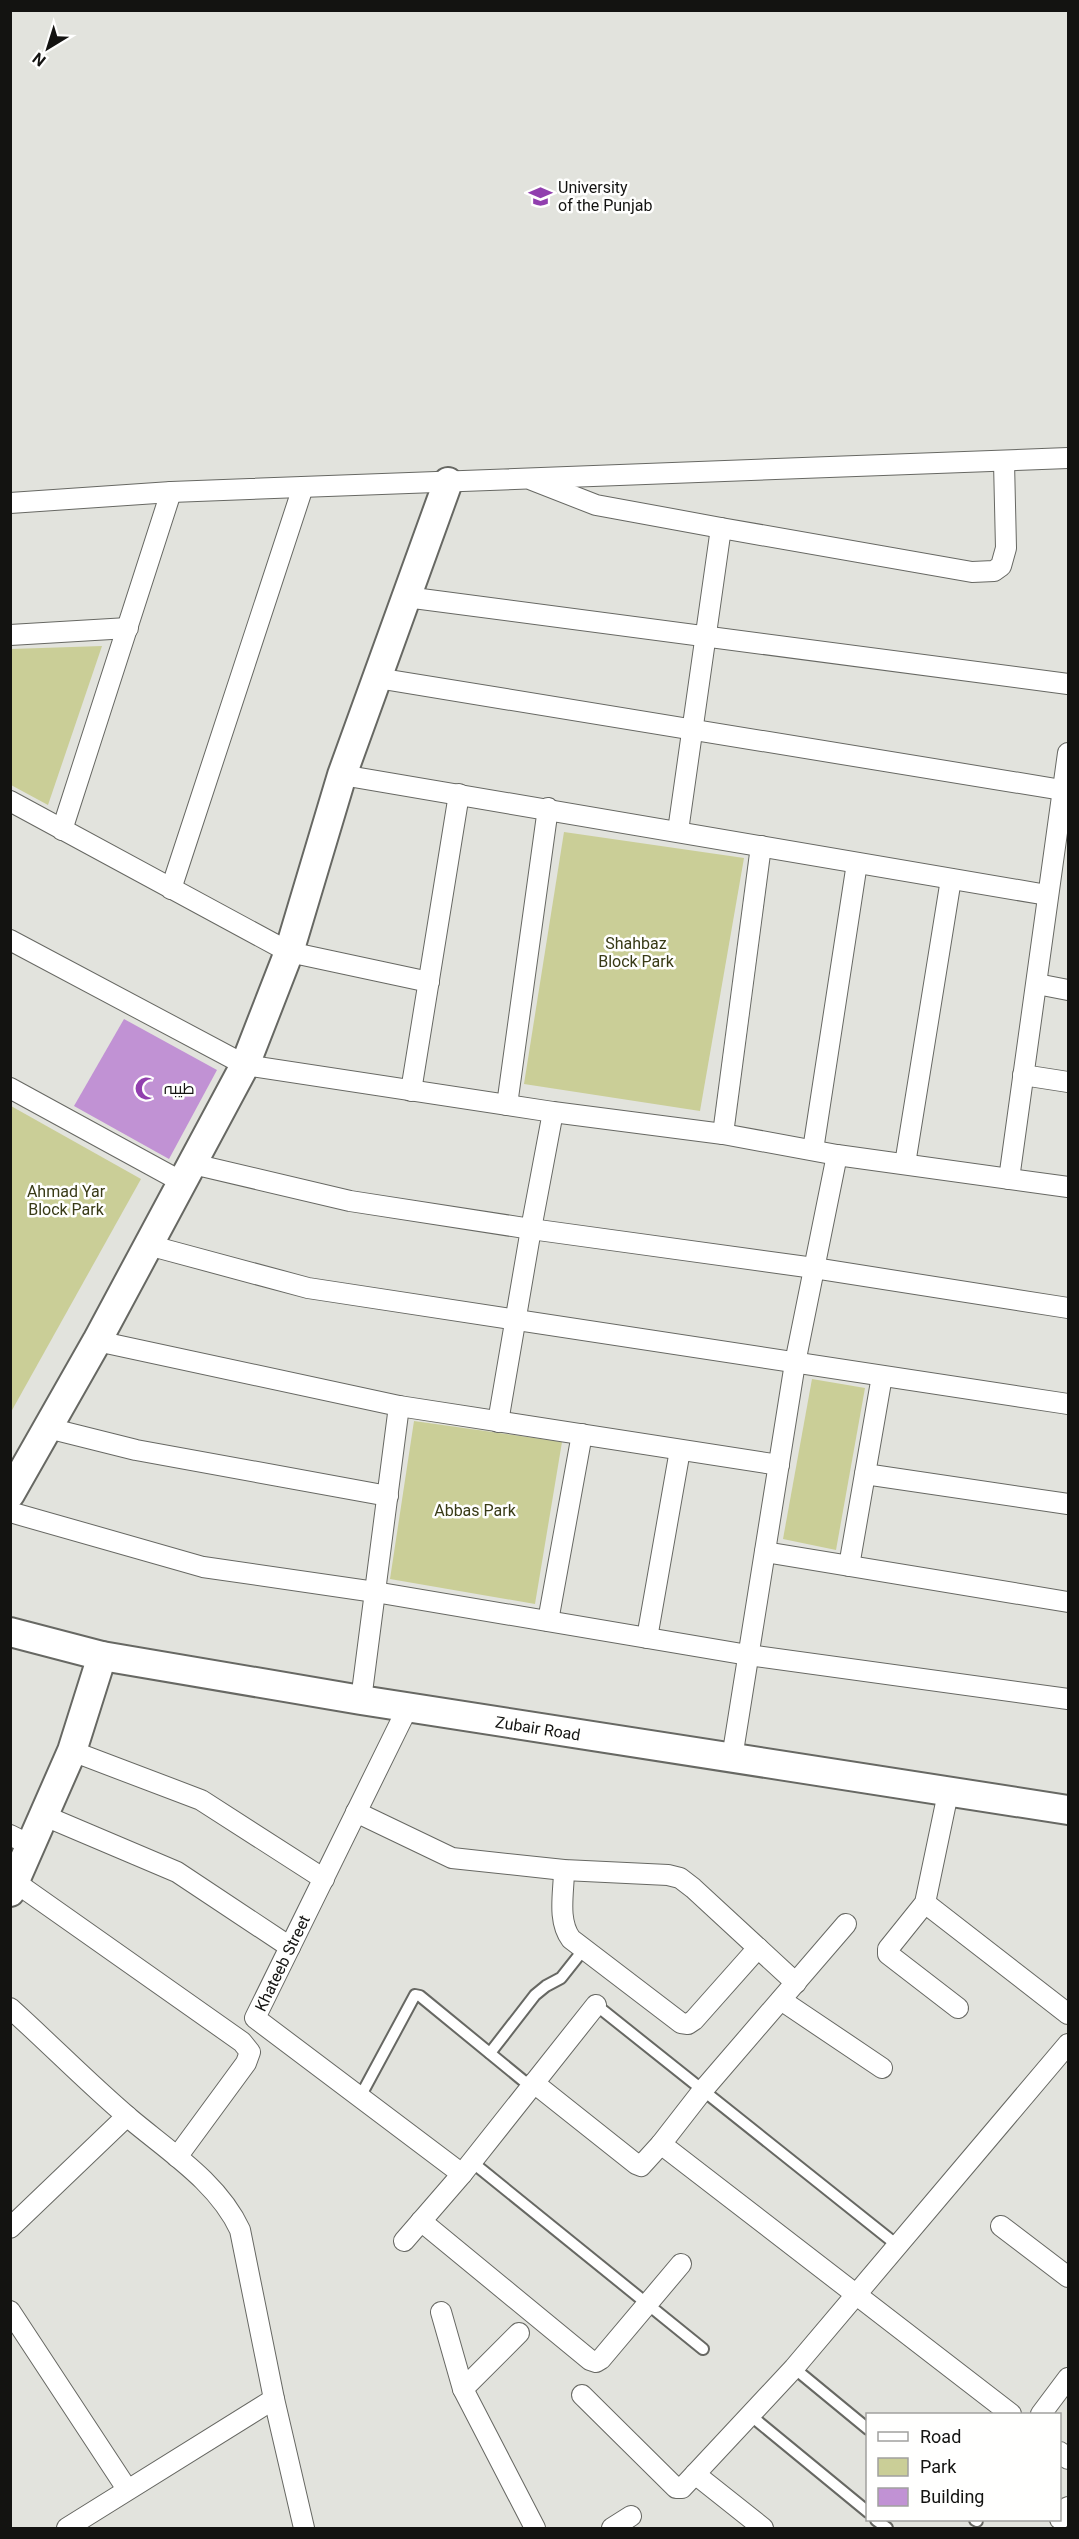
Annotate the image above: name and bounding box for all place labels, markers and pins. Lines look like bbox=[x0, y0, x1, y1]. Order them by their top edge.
place label: University of the Punjab bbox=[558, 178, 652, 215]
school or university icon: University of the Punjab bbox=[527, 183, 553, 209]
mosque icon: طیبہ bbox=[133, 1075, 159, 1101]
place label: طیبہ bbox=[164, 1079, 195, 1098]

